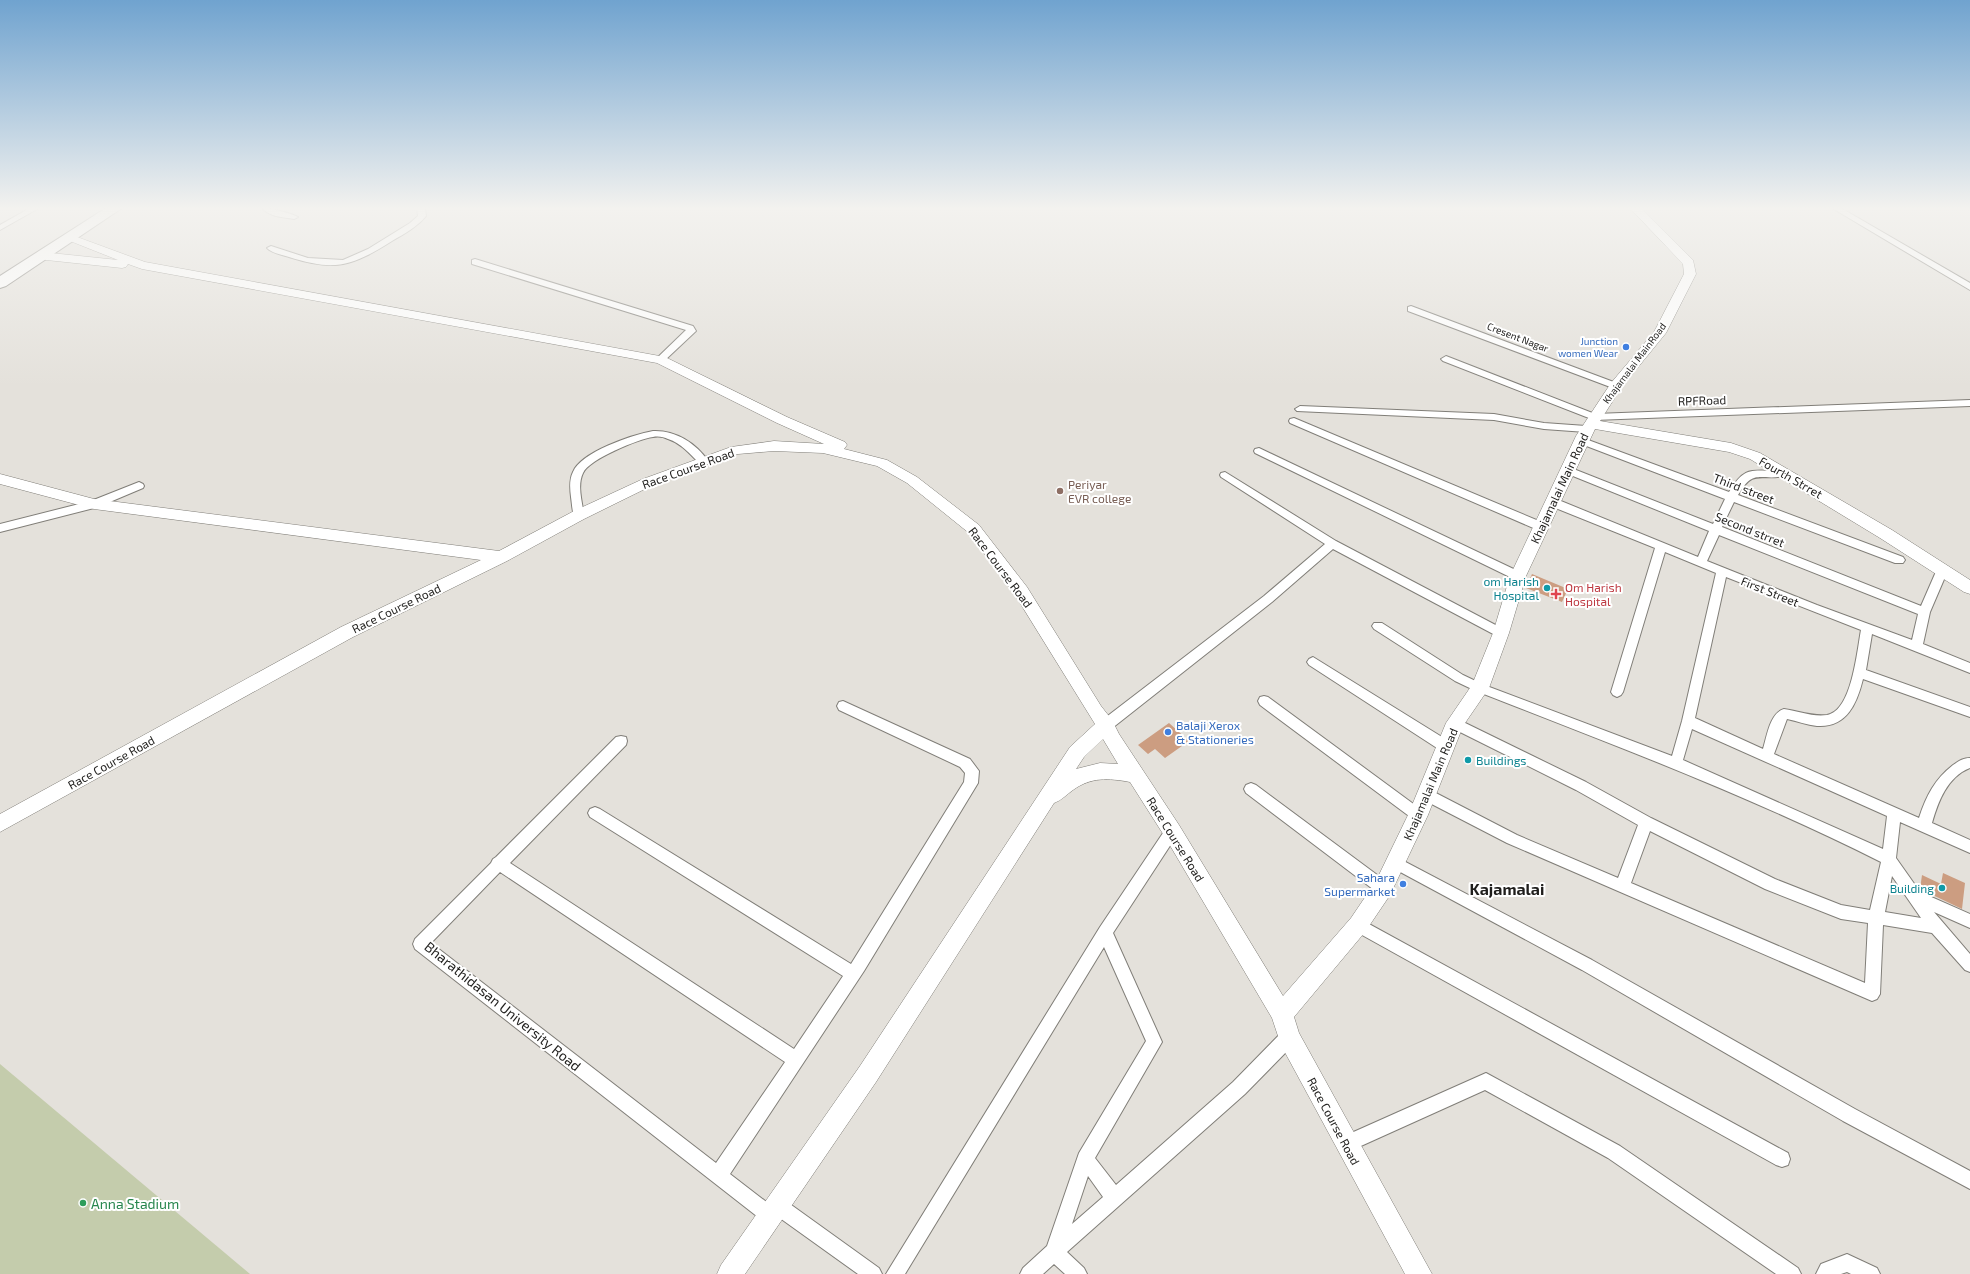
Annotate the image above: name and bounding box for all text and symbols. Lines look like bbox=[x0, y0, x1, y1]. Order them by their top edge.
street label: Cresent Nagar bbox=[1486, 320, 1550, 354]
street label: Khajamalai MainRoad bbox=[1600, 320, 1668, 406]
place label: Junction women Wear bbox=[1558, 335, 1618, 359]
marker: Junction women Wear bbox=[1621, 342, 1631, 352]
street label: RPFRoad bbox=[1677, 392, 1727, 408]
street label: Khajamalai Main Road bbox=[1527, 430, 1592, 546]
street label: Race Course Road bbox=[640, 445, 736, 491]
street label: Fourth Strret bbox=[1757, 453, 1825, 501]
street label: Third street bbox=[1712, 470, 1777, 506]
place label: Periyar EVR college bbox=[1068, 477, 1131, 505]
marker: Periyar EVR college bbox=[1055, 486, 1065, 496]
street label: Second strret bbox=[1713, 509, 1787, 549]
street label: Race Course Road bbox=[966, 524, 1036, 610]
street label: First Street bbox=[1739, 573, 1801, 609]
place label: om Harish Hospital bbox=[1484, 574, 1539, 602]
street label: Race Course Road bbox=[349, 580, 443, 636]
place label: Om Harish Hospital bbox=[1565, 580, 1622, 608]
marker: om Harish Hospital bbox=[1542, 583, 1552, 593]
marker: Om Harish Hospital bbox=[1550, 588, 1562, 600]
place label: Balaji Xerox & Stationeries bbox=[1176, 718, 1254, 746]
street label: Khajamalai Main Road bbox=[1400, 726, 1461, 843]
marker: Balaji Xerox & Stationeries bbox=[1163, 727, 1173, 737]
street label: Race Course Road bbox=[65, 732, 157, 792]
place label: Buildings bbox=[1476, 753, 1526, 767]
marker: Buildings bbox=[1463, 755, 1473, 765]
street label: Race Course Road bbox=[1144, 794, 1208, 884]
place label: Sahara Supermarket bbox=[1324, 870, 1395, 898]
marker: Sahara Supermarket bbox=[1398, 879, 1408, 889]
district label: Kajamalai bbox=[1470, 879, 1544, 898]
place label: Building bbox=[1890, 881, 1934, 895]
marker: Building bbox=[1937, 883, 1947, 893]
street label: Bharathidasan University Road bbox=[421, 938, 585, 1074]
street label: Race Course Road bbox=[1305, 1075, 1363, 1167]
place label: Anna Stadium bbox=[91, 1195, 179, 1212]
marker: Anna Stadium bbox=[78, 1198, 88, 1208]

